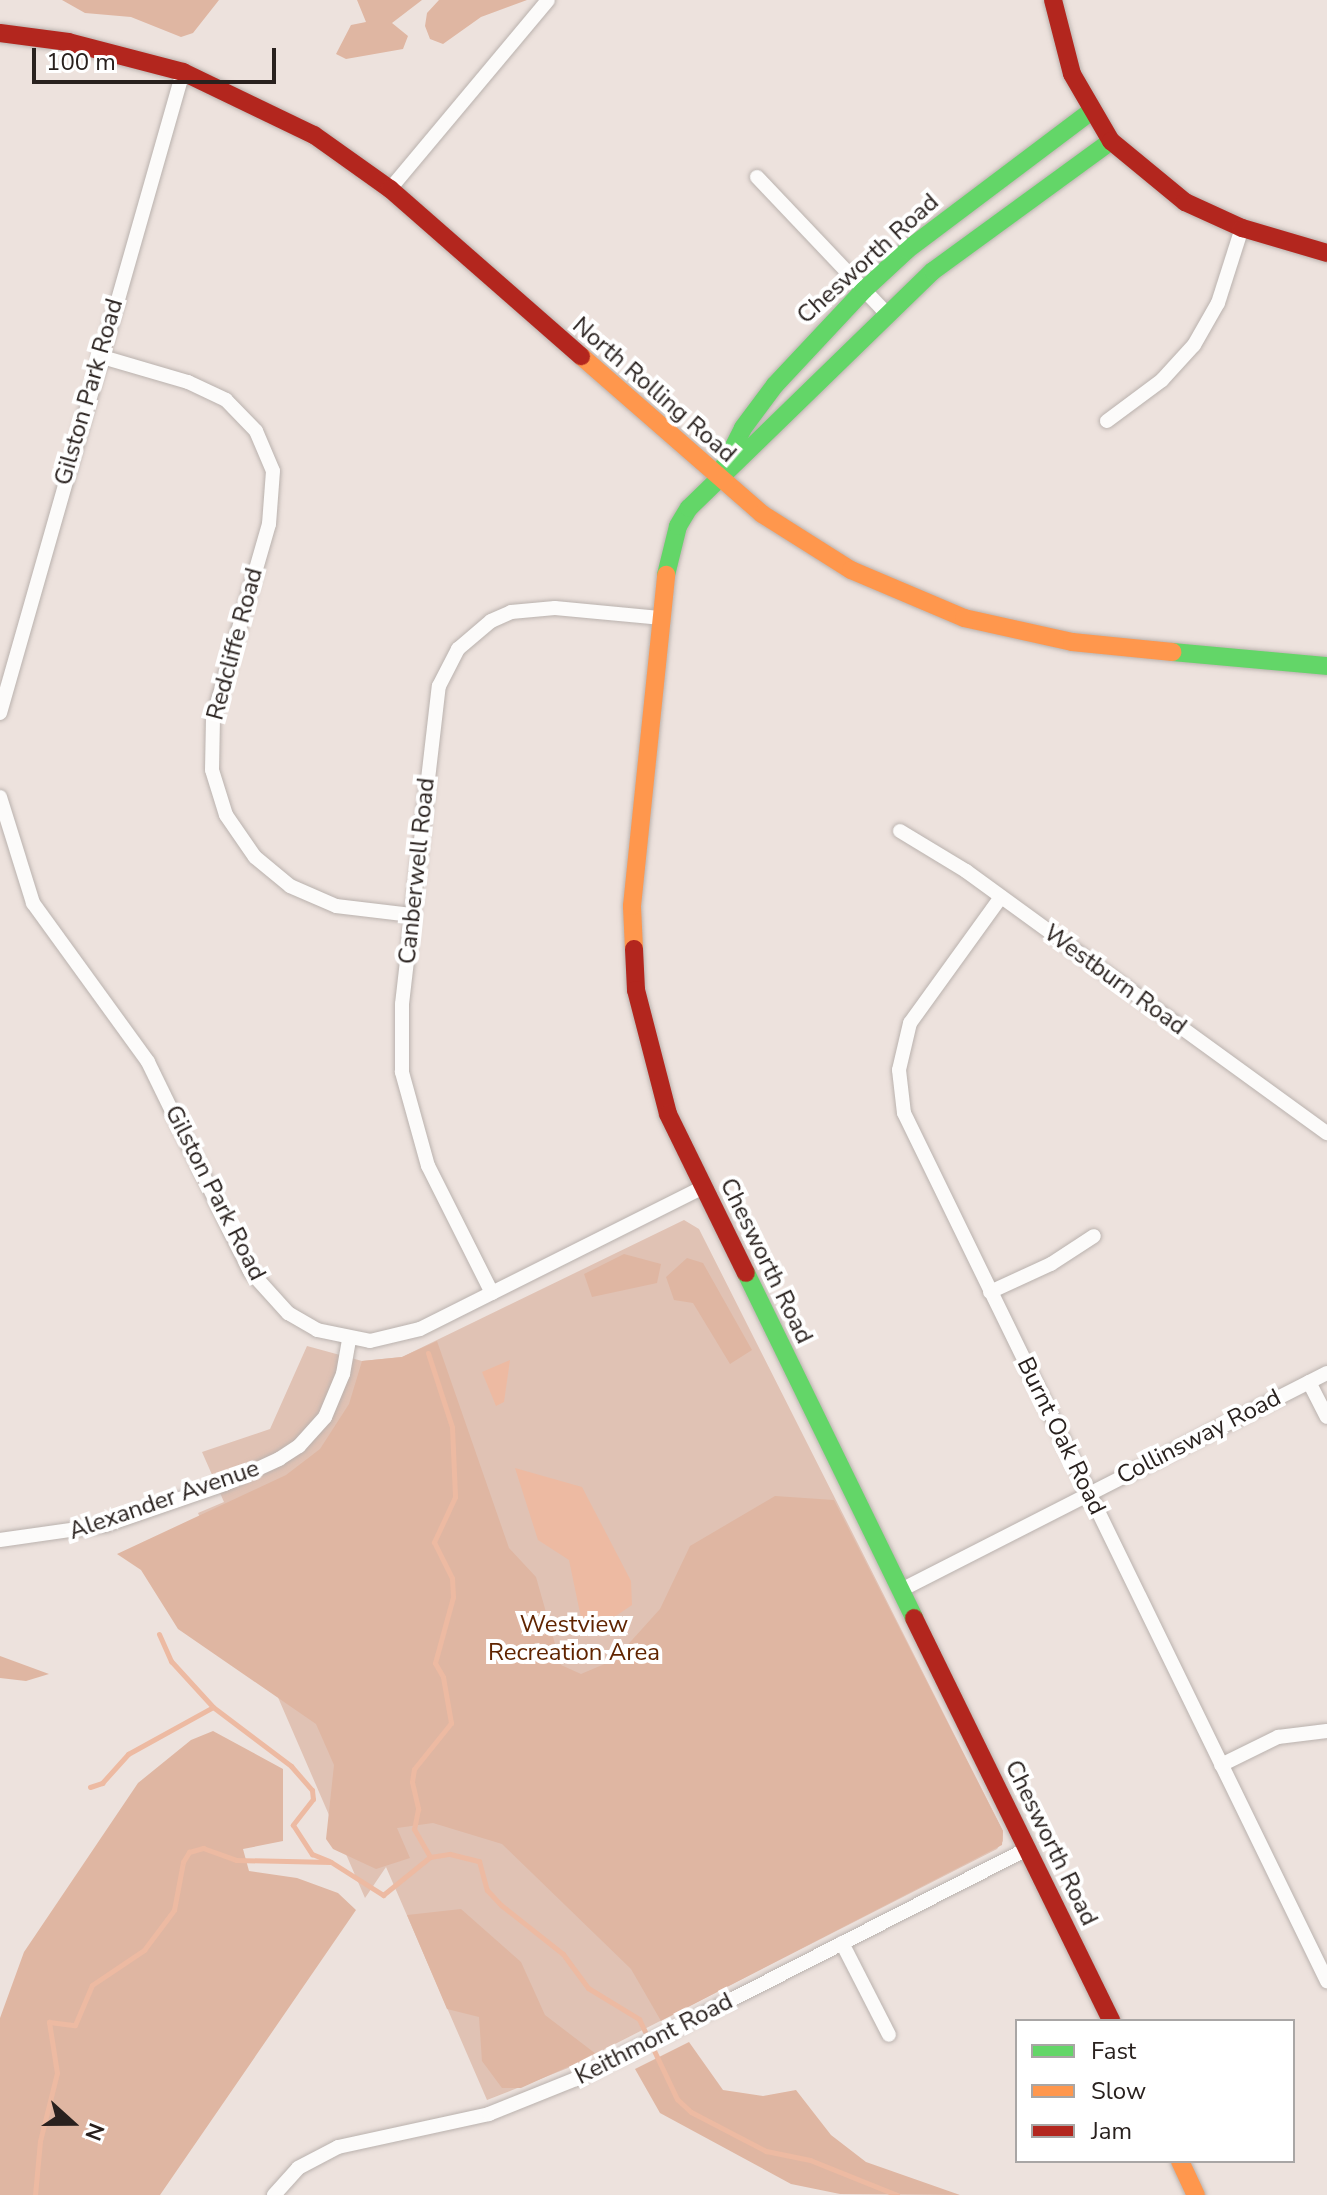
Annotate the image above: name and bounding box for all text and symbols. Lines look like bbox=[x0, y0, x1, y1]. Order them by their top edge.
scale bar bbox=[36, 32, 280, 82]
text: 100 m bbox=[46, 46, 116, 78]
street label: Chesworth Road bbox=[791, 188, 945, 330]
street label: Gilston Park Road bbox=[49, 295, 129, 489]
street label: North Rolling Road bbox=[566, 311, 742, 469]
street label: Redcliffe Road bbox=[201, 565, 269, 723]
street label: Canberwell Road bbox=[393, 776, 441, 966]
street label: Westburn Road bbox=[1038, 919, 1192, 1041]
street label: Gilston Park Road bbox=[158, 1101, 272, 1285]
street label: Chesworth Road bbox=[714, 1174, 818, 1348]
street label: Burnt Oak Road bbox=[1010, 1353, 1112, 1519]
street label: Collinsway Road bbox=[1112, 1383, 1286, 1491]
street label: Alexander Avenue bbox=[65, 1454, 263, 1546]
park label: Westview Recreation Area bbox=[488, 1611, 660, 1667]
street label: Chesworth Road bbox=[999, 1756, 1103, 1930]
street label: Keithmont Road bbox=[570, 1987, 738, 2091]
legend bbox=[1015, 2019, 1295, 2163]
text: Fast bbox=[1091, 2035, 1136, 2067]
text: Slow bbox=[1091, 2075, 1146, 2107]
north arrow bbox=[32, 2083, 112, 2163]
text: Jam bbox=[1091, 2115, 1132, 2147]
text: N bbox=[77, 2119, 111, 2145]

